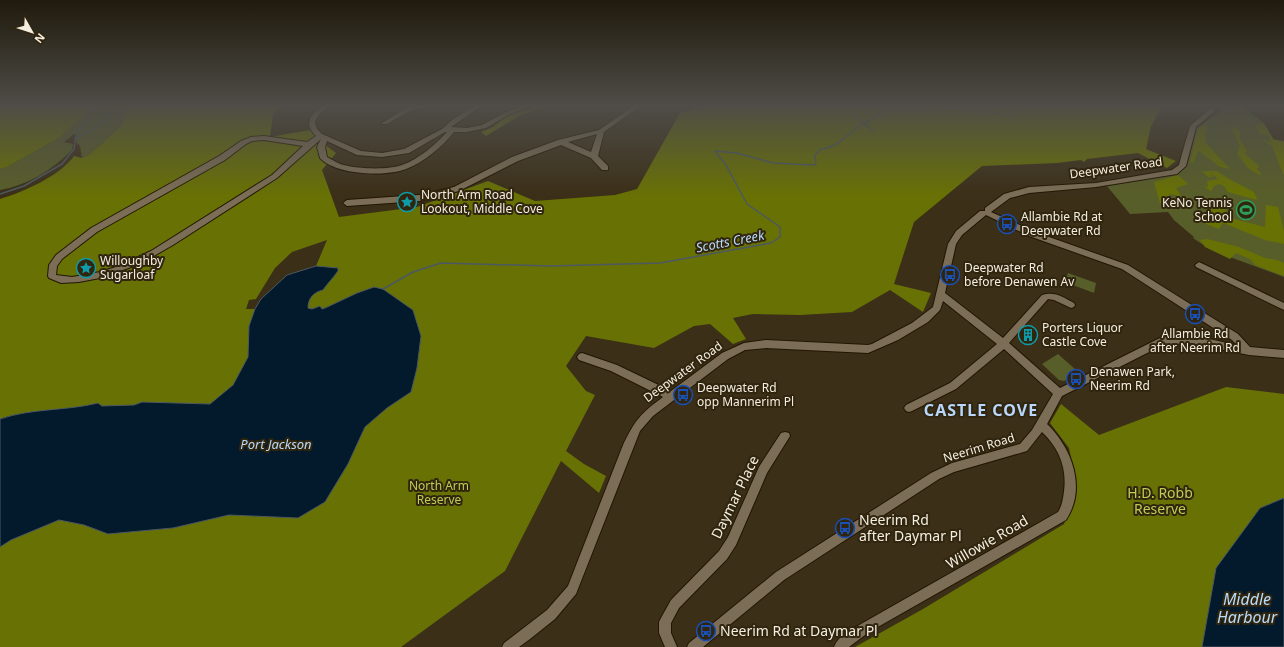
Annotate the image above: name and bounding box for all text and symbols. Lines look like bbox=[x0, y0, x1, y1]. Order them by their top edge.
north arrow bbox=[12, 12, 52, 52]
text: N bbox=[32, 30, 49, 47]
street label: Deepwater Road bbox=[1068, 153, 1163, 182]
place label: North Arm Road Lookout, Middle Cove bbox=[421, 186, 543, 217]
place icon: North Arm Road Lookout, Middle Cove bbox=[396, 191, 418, 213]
place label: KeNo Tennis School bbox=[1162, 194, 1232, 225]
sports icon: KeNo Tennis School bbox=[1235, 199, 1257, 221]
place label: Allambie Rd at Deepwater Rd bbox=[1021, 208, 1103, 239]
bus stop icon: Allambie Rd at Deepwater Rd bbox=[996, 213, 1018, 235]
water label: Scotts Creek bbox=[694, 225, 766, 256]
place label: Willoughby Sugarloaf bbox=[100, 252, 164, 283]
place icon: Willoughby Sugarloaf bbox=[75, 257, 97, 279]
place label: Deepwater Rd before Denawen Av bbox=[964, 259, 1075, 290]
bus stop icon: Deepwater Rd before Denawen Av bbox=[939, 264, 961, 286]
bus stop icon: Allambie Rd after Neerim Rd bbox=[1184, 303, 1206, 325]
place label: Porters Liquor Castle Cove bbox=[1042, 319, 1123, 350]
building icon: Porters Liquor Castle Cove bbox=[1017, 324, 1039, 346]
place label: Allambie Rd after Neerim Rd bbox=[1150, 325, 1240, 356]
street label: Deepwater Road bbox=[640, 337, 726, 406]
place label: Denawen Park, Neerim Rd bbox=[1090, 363, 1175, 394]
bus stop icon: Denawen Park, Neerim Rd bbox=[1065, 368, 1087, 390]
place label: Deepwater Rd opp Mannerim Pl bbox=[697, 379, 794, 410]
bus stop icon: Deepwater Rd opp Mannerim Pl bbox=[672, 384, 694, 406]
district label: CASTLE COVE bbox=[924, 399, 1038, 421]
street label: Neerim Road bbox=[941, 429, 1017, 466]
water label: Port Jackson bbox=[240, 435, 312, 453]
street label: Daymar Place bbox=[706, 452, 763, 541]
park label: North Arm Reserve bbox=[409, 477, 469, 508]
park label: H.D. Robb Reserve bbox=[1127, 483, 1193, 518]
place label: Neerim Rd after Daymar Pl bbox=[859, 510, 962, 545]
street label: Willowie Road bbox=[942, 510, 1031, 573]
bus stop icon: Neerim Rd after Daymar Pl bbox=[834, 517, 856, 539]
water label: Middle Harbour bbox=[1217, 588, 1278, 628]
bus stop icon: Neerim Rd at Daymar Pl bbox=[695, 620, 717, 642]
place label: Neerim Rd at Daymar Pl bbox=[720, 621, 878, 640]

